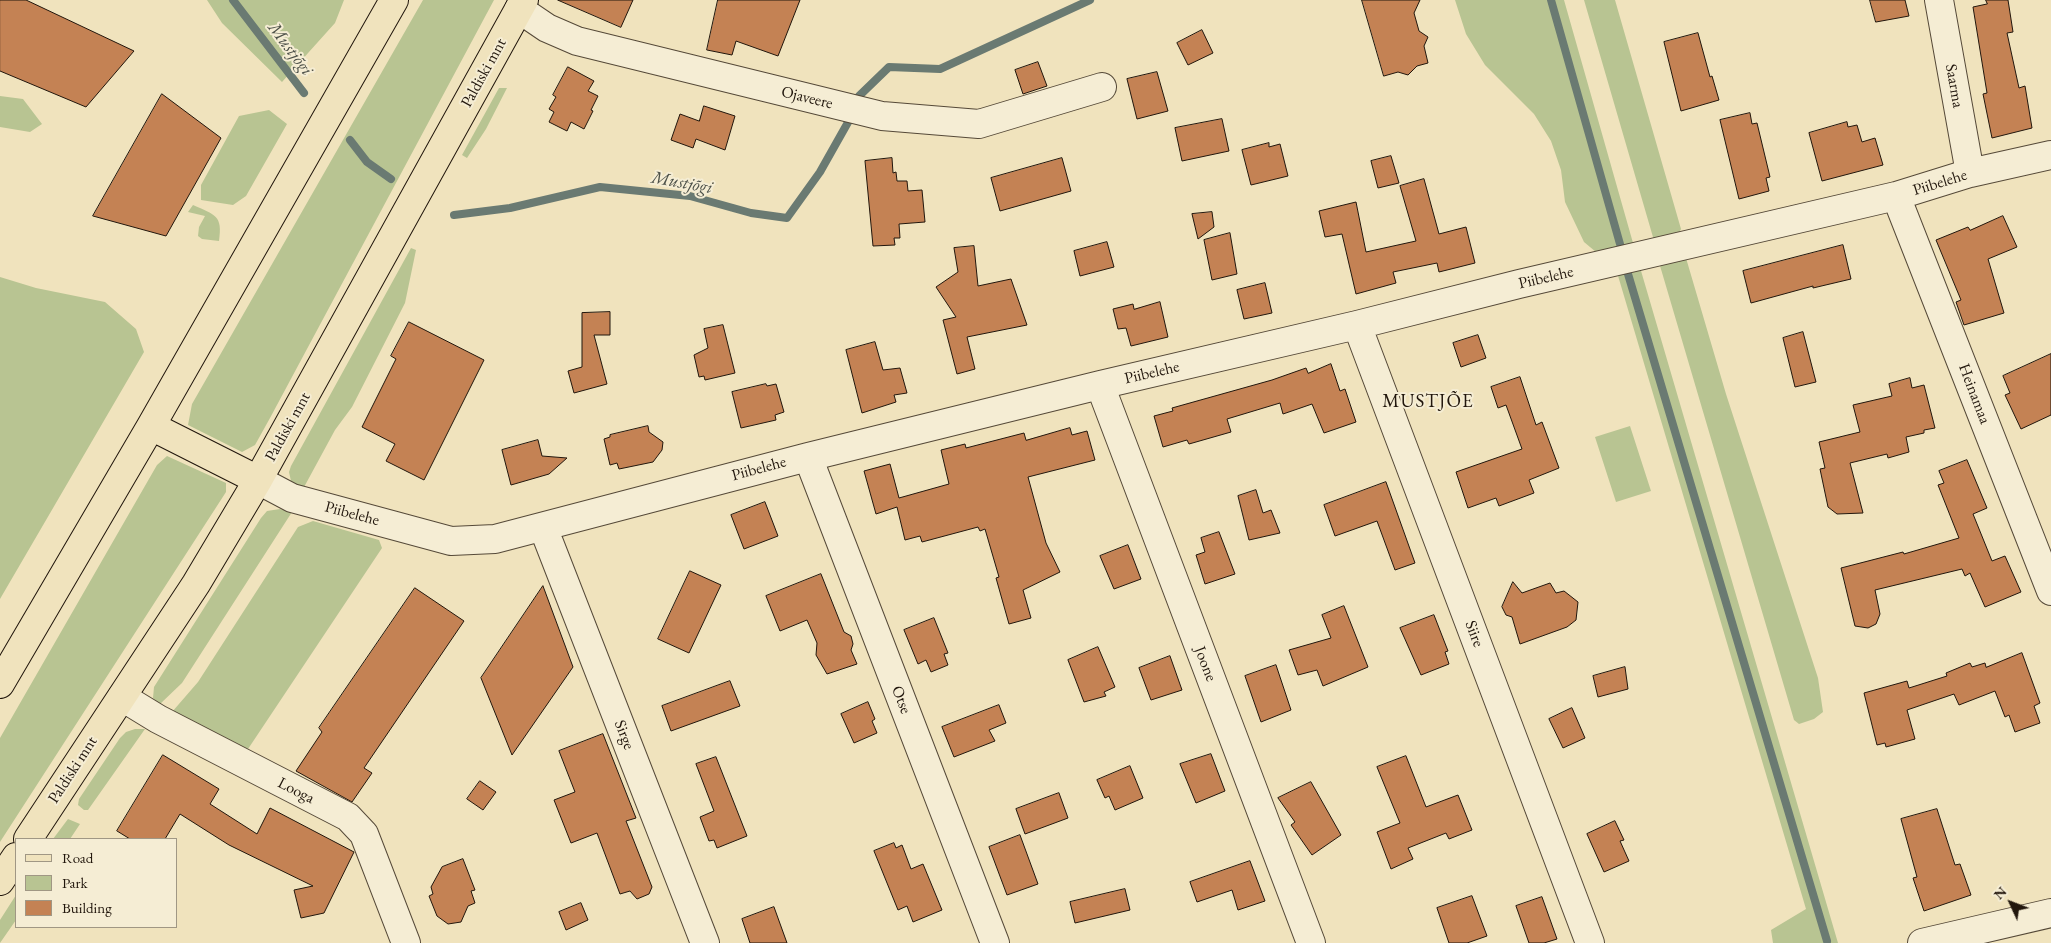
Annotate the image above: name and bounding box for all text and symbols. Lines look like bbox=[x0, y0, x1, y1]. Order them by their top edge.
water label: Mustjõgi bbox=[263, 18, 317, 80]
street label: Paldiski mnt bbox=[457, 35, 511, 111]
street label: Saarma bbox=[1941, 62, 1967, 110]
street label: Ojaveere bbox=[779, 82, 835, 114]
street label: Piibelehe bbox=[1911, 166, 1969, 200]
water label: Mustjõgi bbox=[650, 167, 714, 199]
street label: Piibelehe bbox=[1517, 262, 1575, 294]
street label: Piibelehe bbox=[1123, 357, 1181, 389]
street label: Heinamaa bbox=[1954, 361, 1994, 427]
street label: Paldiski mnt bbox=[261, 389, 315, 465]
district label: MUSTJÕE bbox=[1381, 391, 1475, 413]
street label: Piibelehe bbox=[730, 453, 788, 485]
street label: Piibelehe bbox=[323, 498, 381, 530]
street label: Siire bbox=[1460, 618, 1488, 650]
street label: Joone bbox=[1190, 644, 1220, 684]
street label: Otse bbox=[887, 683, 915, 717]
street label: Sirge bbox=[610, 718, 638, 752]
street label: Paldiski mnt bbox=[44, 733, 102, 807]
street label: Looga bbox=[274, 774, 318, 808]
legend bbox=[15, 838, 178, 928]
text: Road bbox=[62, 848, 93, 867]
text: Park bbox=[62, 873, 88, 892]
north arrow bbox=[1986, 878, 2036, 928]
text: N bbox=[1990, 882, 2010, 903]
text: Building bbox=[62, 898, 112, 917]

